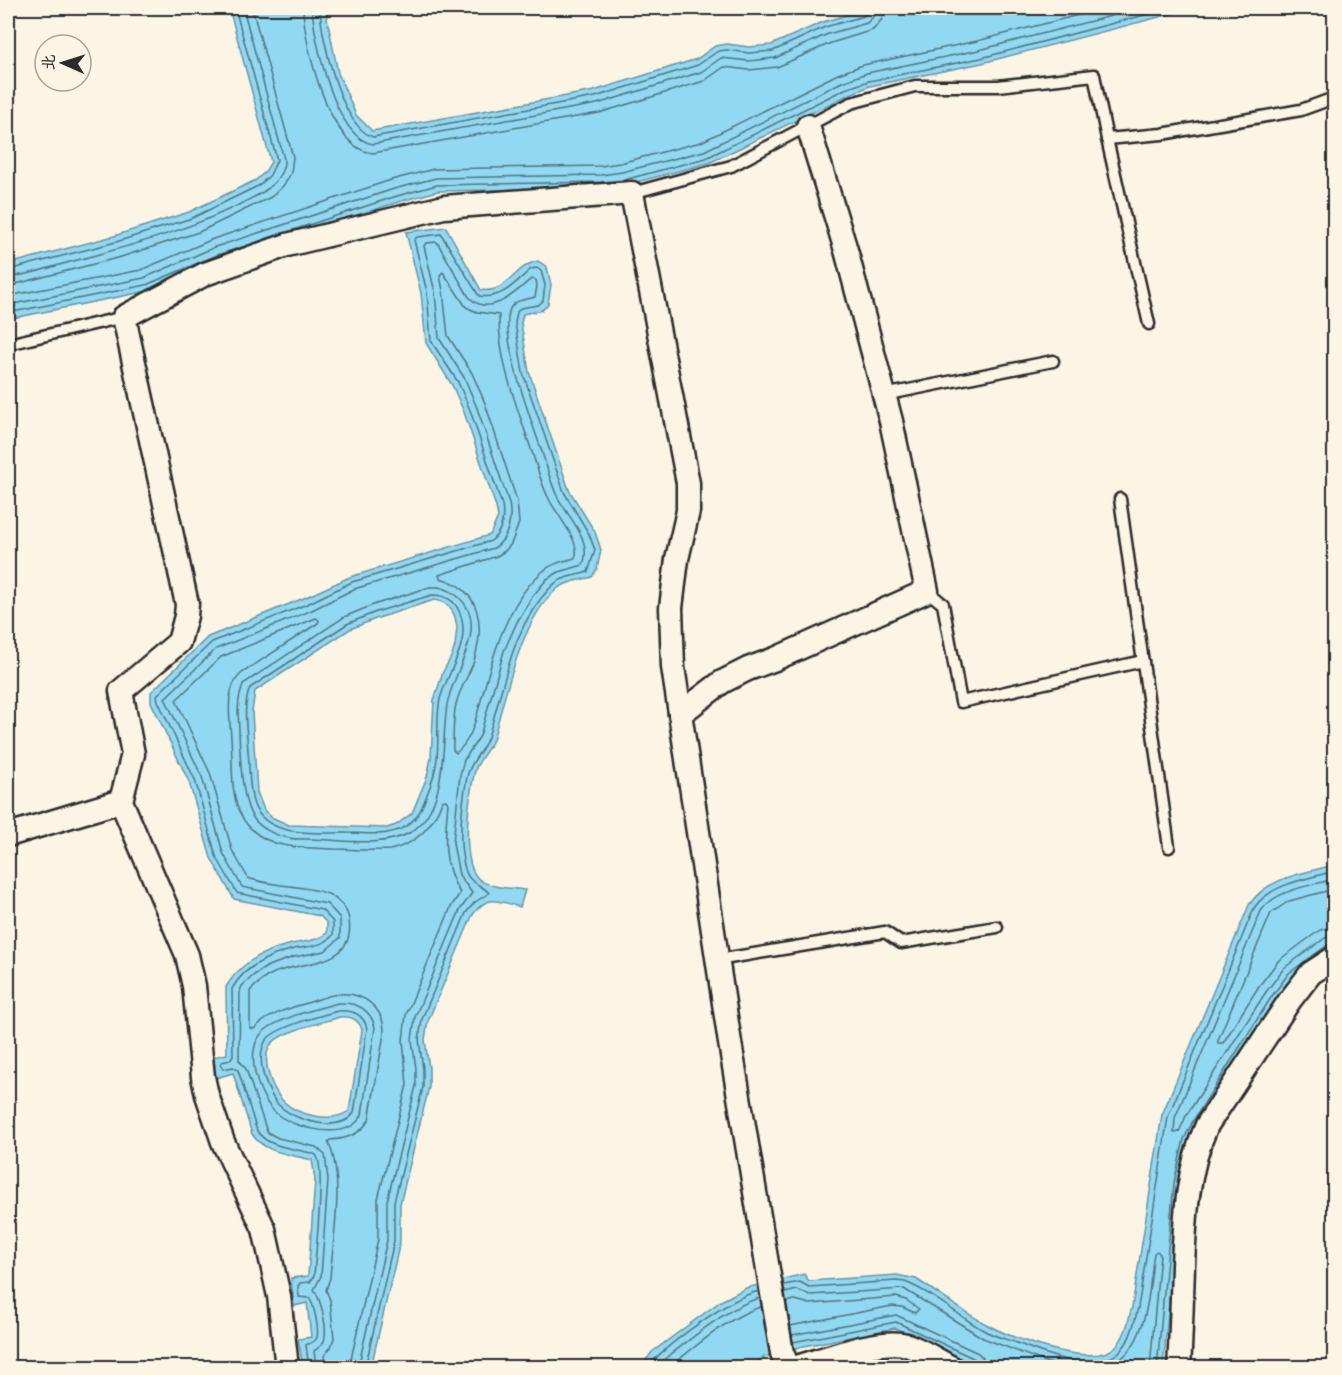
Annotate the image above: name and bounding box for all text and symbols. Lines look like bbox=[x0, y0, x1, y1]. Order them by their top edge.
north arrow bbox=[33, 33, 93, 93]
text: 北 bbox=[39, 54, 60, 71]

